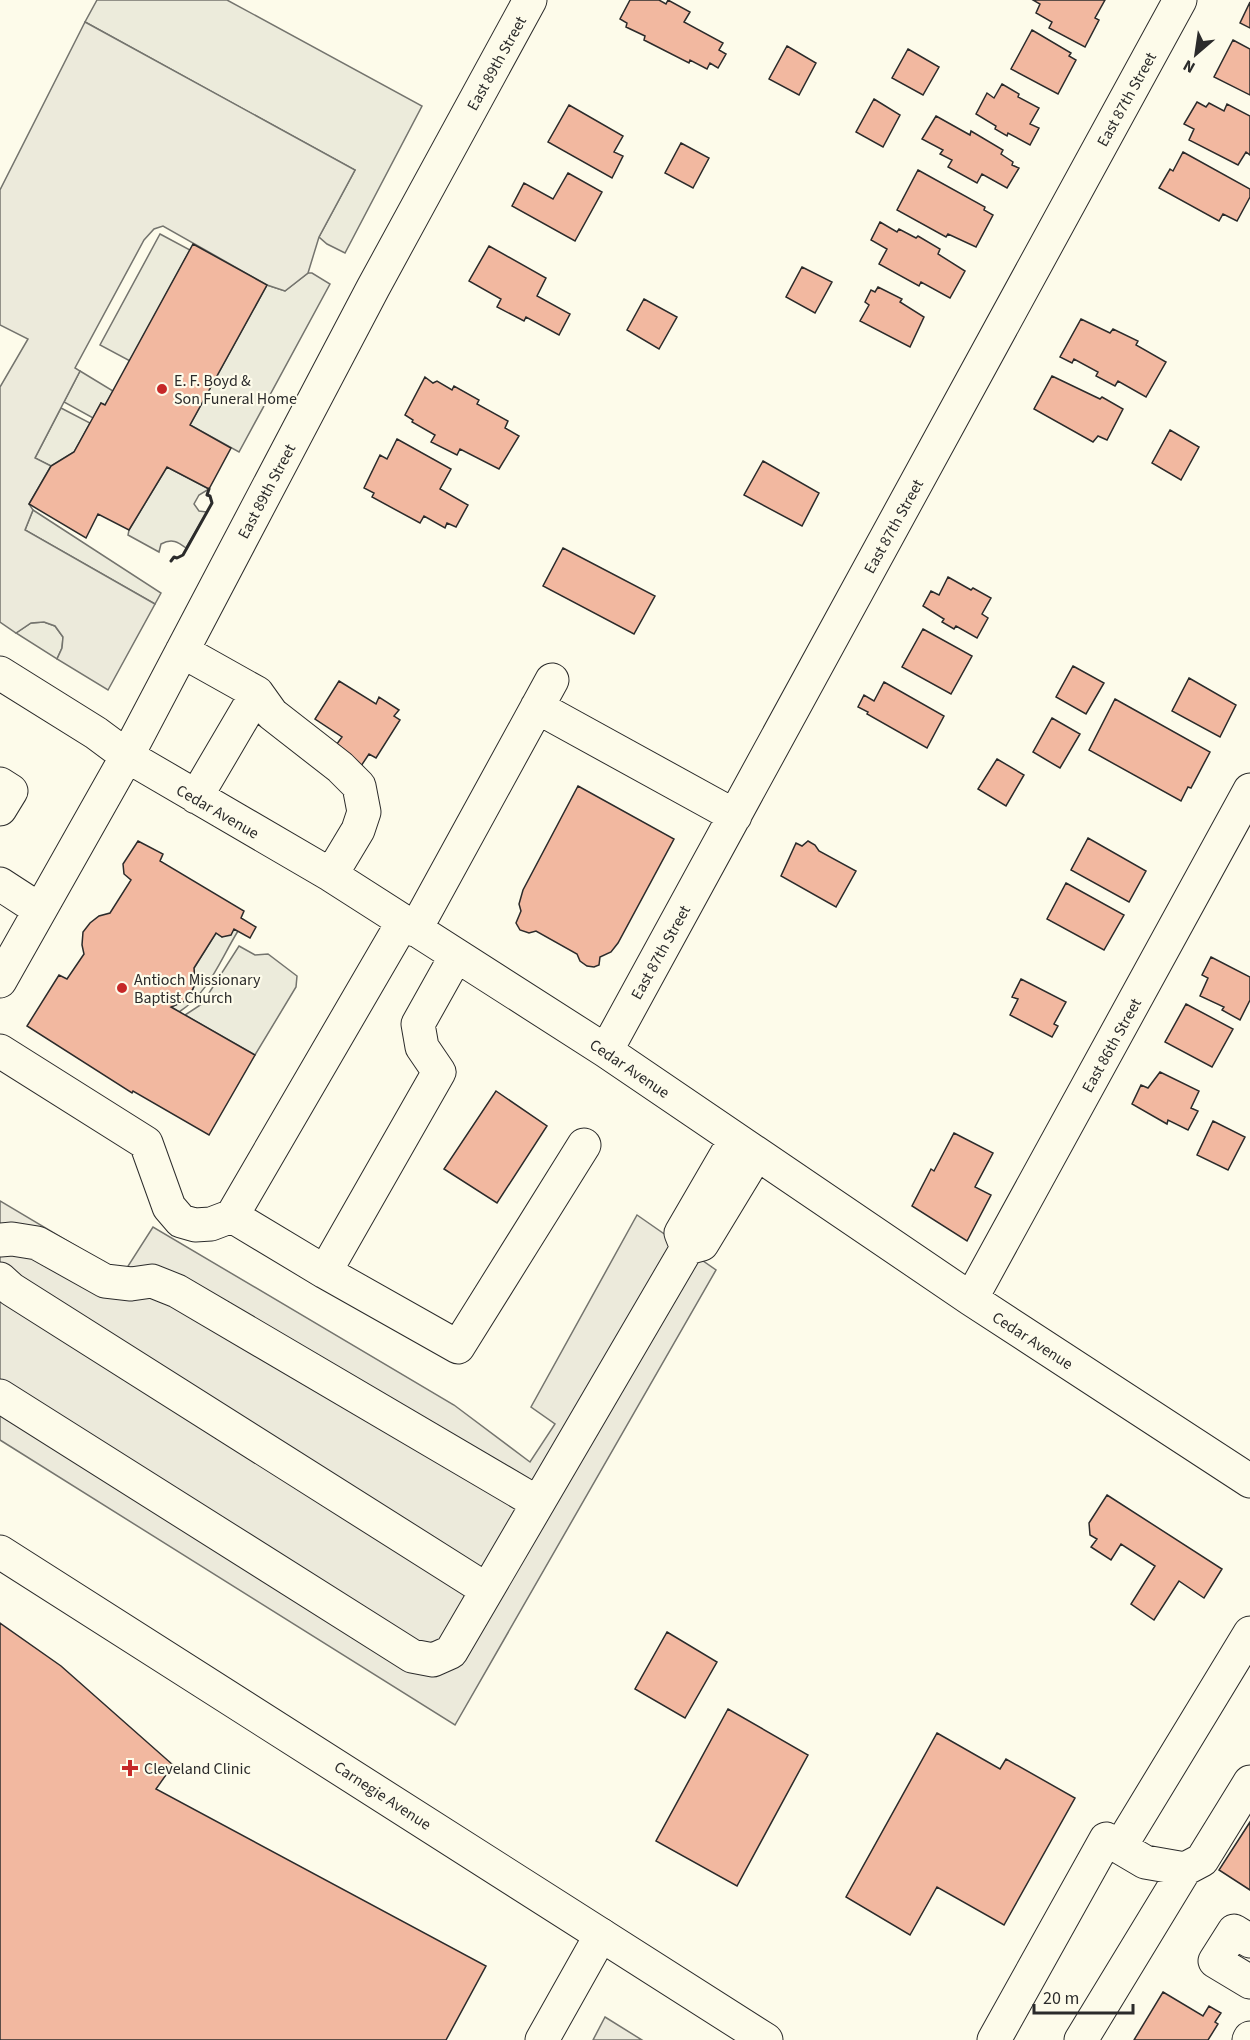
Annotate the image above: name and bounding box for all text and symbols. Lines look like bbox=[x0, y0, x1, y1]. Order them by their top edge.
street label: East 89th Street bbox=[462, 12, 532, 115]
north arrow bbox=[1166, 24, 1226, 84]
street label: East 87th Street bbox=[1092, 48, 1162, 151]
text: N bbox=[1179, 54, 1199, 78]
place label: E. F. Boyd & Son Funeral Home bbox=[174, 370, 297, 410]
marker: E. F. Boyd & Son Funeral Home bbox=[155, 382, 169, 396]
street label: East 89th Street bbox=[233, 440, 301, 543]
street label: East 87th Street bbox=[859, 475, 929, 578]
street label: Cedar Avenue bbox=[172, 779, 263, 844]
street label: East 87th Street bbox=[626, 901, 696, 1004]
place label: Antioch Missionary Baptist Church bbox=[134, 969, 261, 1009]
marker: Antioch Missionary Baptist Church bbox=[115, 981, 129, 995]
street label: East 86th Street bbox=[1077, 994, 1147, 1097]
street label: Cedar Avenue bbox=[585, 1034, 674, 1104]
street label: Cedar Avenue bbox=[988, 1307, 1077, 1375]
street label: Carnegie Avenue bbox=[330, 1756, 435, 1836]
place label: Cleveland Clinic bbox=[144, 1758, 251, 1780]
marker: Cleveland Clinic bbox=[121, 1759, 139, 1777]
scale bar bbox=[1034, 1977, 1133, 2015]
text: 20 m bbox=[1043, 1986, 1079, 2011]

